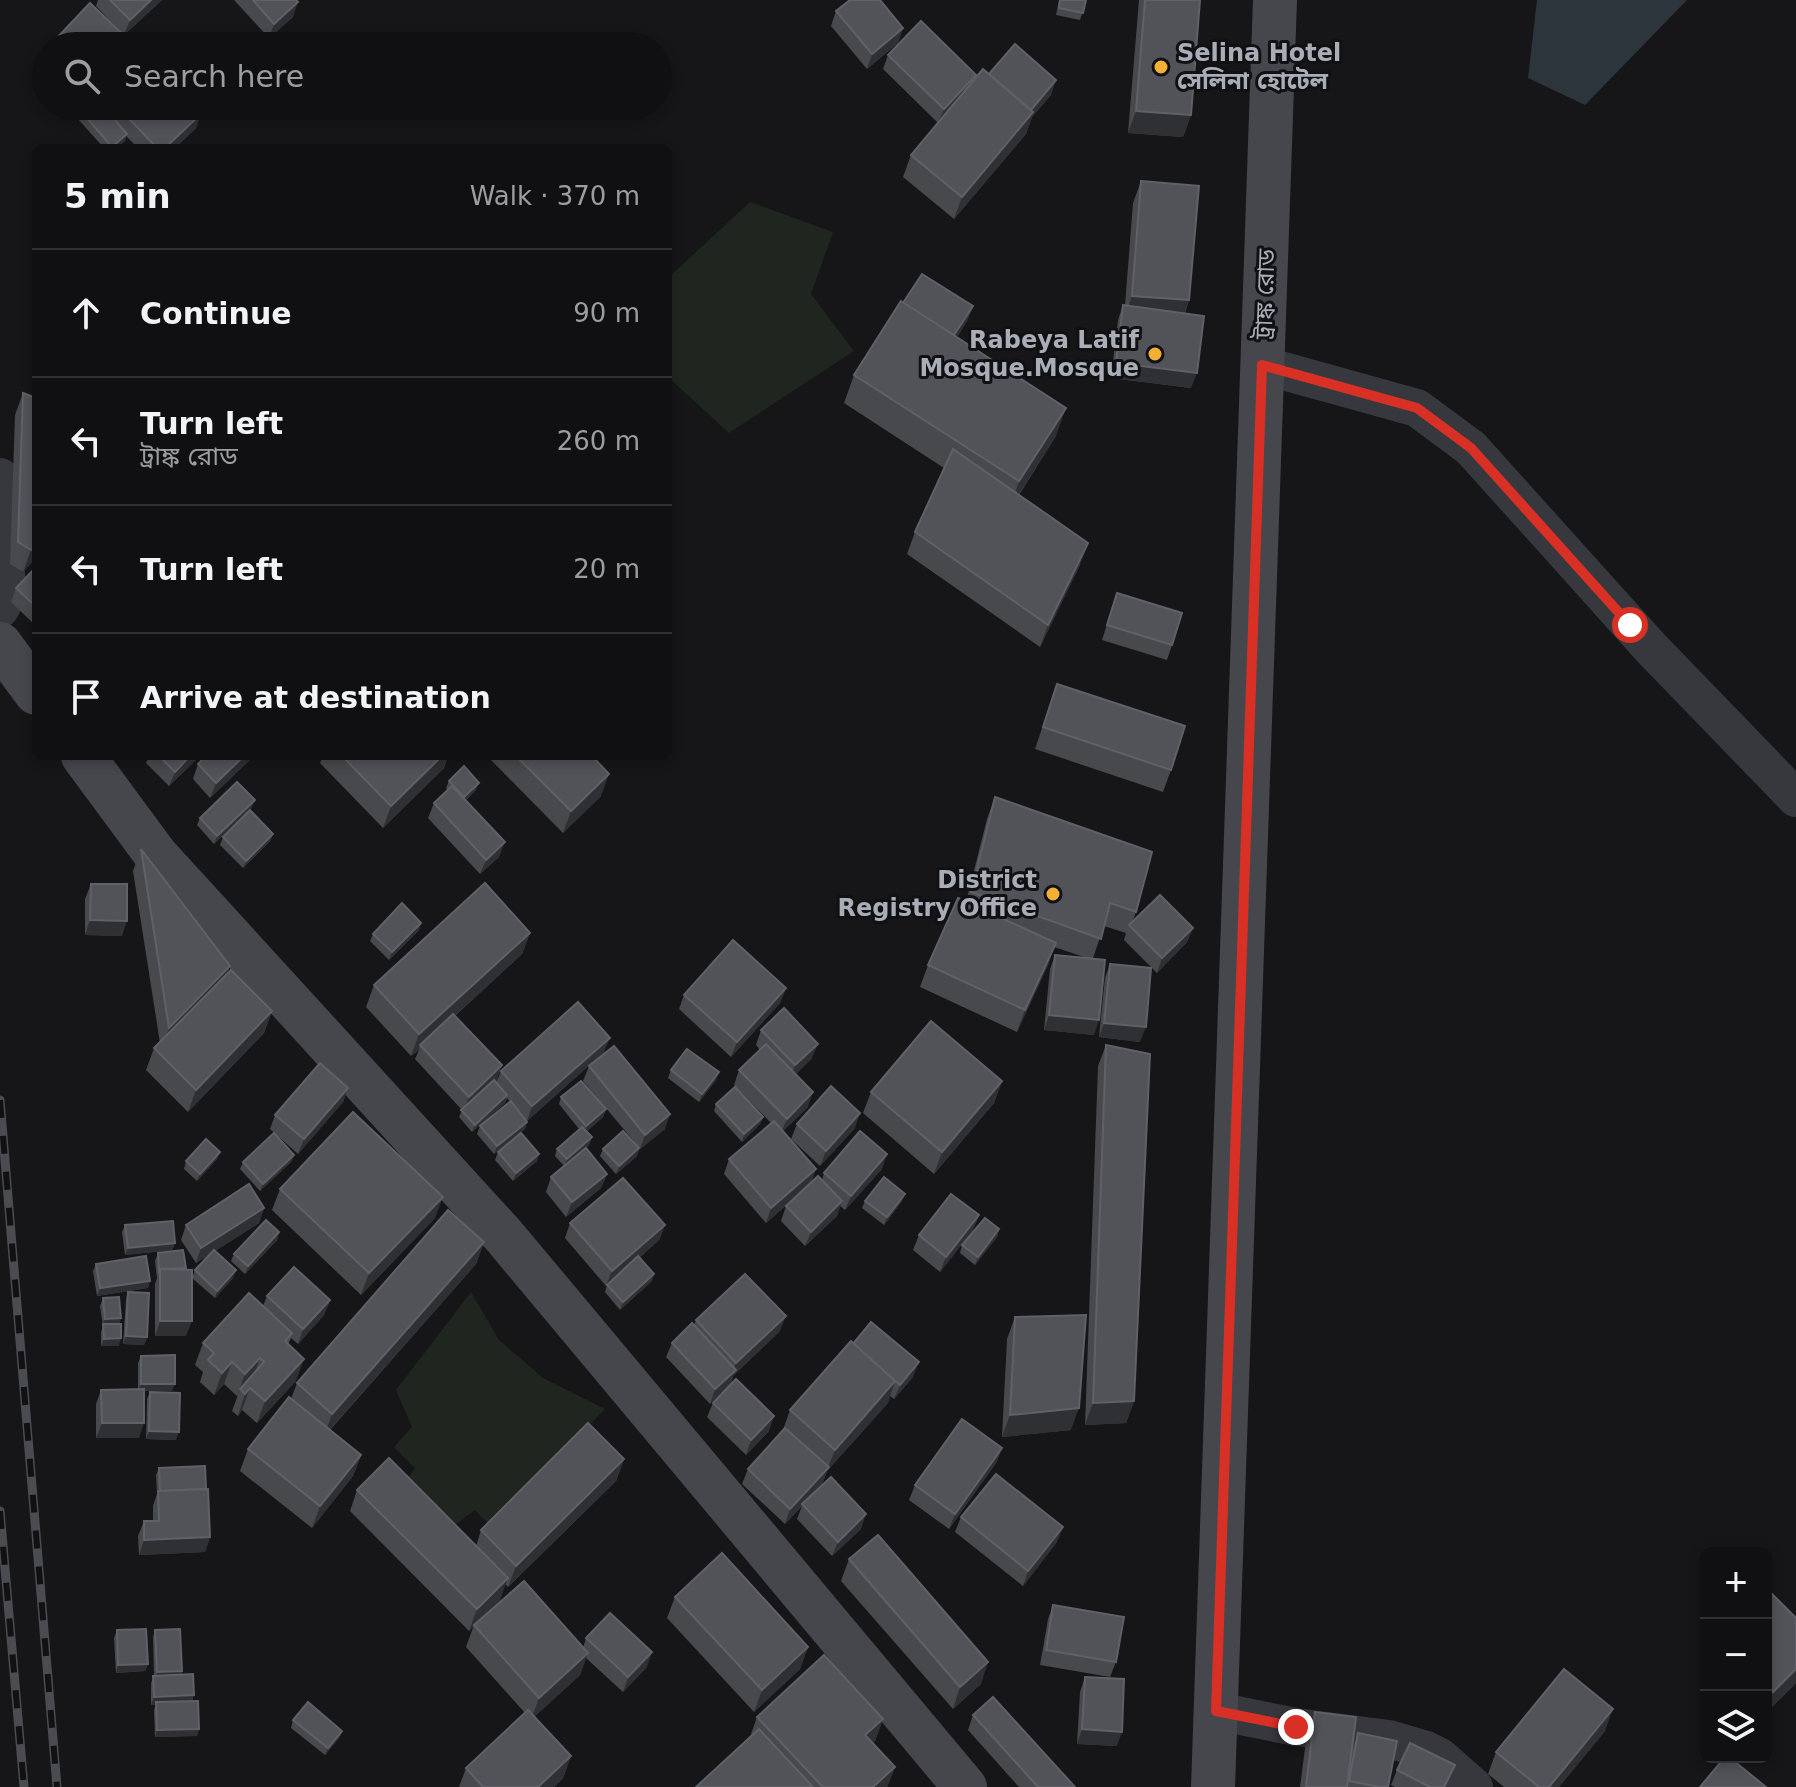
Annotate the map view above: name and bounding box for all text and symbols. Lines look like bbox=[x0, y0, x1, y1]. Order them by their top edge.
search box bbox=[32, 32, 672, 120]
place label: Selina Hotel সেলিনা হোটেল bbox=[1177, 39, 1341, 95]
icon: search bbox=[60, 54, 104, 98]
marker: Selina Hotel সেলিনা হোটেল bbox=[1152, 58, 1170, 76]
text: Search here bbox=[124, 59, 304, 94]
text: 5 min bbox=[64, 176, 171, 216]
text: Walk · 370 m bbox=[470, 181, 640, 211]
street label: ট্রাঙ্ক রোড bbox=[1249, 248, 1281, 341]
icon: ahead bbox=[64, 291, 108, 335]
text: Continue bbox=[140, 296, 292, 331]
text: 90 m bbox=[573, 298, 640, 328]
place label: Rabeya Latif Mosque.Mosque bbox=[919, 326, 1140, 382]
marker: Rabeya Latif Mosque.Mosque bbox=[1146, 345, 1164, 363]
text: Turn left bbox=[140, 406, 283, 441]
icon: left bbox=[64, 419, 108, 463]
text: 260 m bbox=[557, 426, 640, 456]
text: ট্রাঙ্ক রোড bbox=[140, 441, 238, 471]
icon: left bbox=[64, 547, 108, 591]
text: Turn left bbox=[140, 552, 283, 587]
text: 20 m bbox=[573, 554, 640, 584]
route start bbox=[1612, 607, 1648, 643]
icon: arrive bbox=[64, 675, 108, 719]
text: Arrive at destination bbox=[140, 680, 491, 715]
place label: District Registry Office bbox=[838, 866, 1037, 922]
marker: District Registry Office bbox=[1044, 885, 1062, 903]
map controls bbox=[1700, 1547, 1772, 1763]
button: + bbox=[1700, 1547, 1772, 1619]
button: − bbox=[1700, 1619, 1772, 1691]
button: layers bbox=[1700, 1691, 1772, 1763]
route end bbox=[1278, 1709, 1314, 1745]

